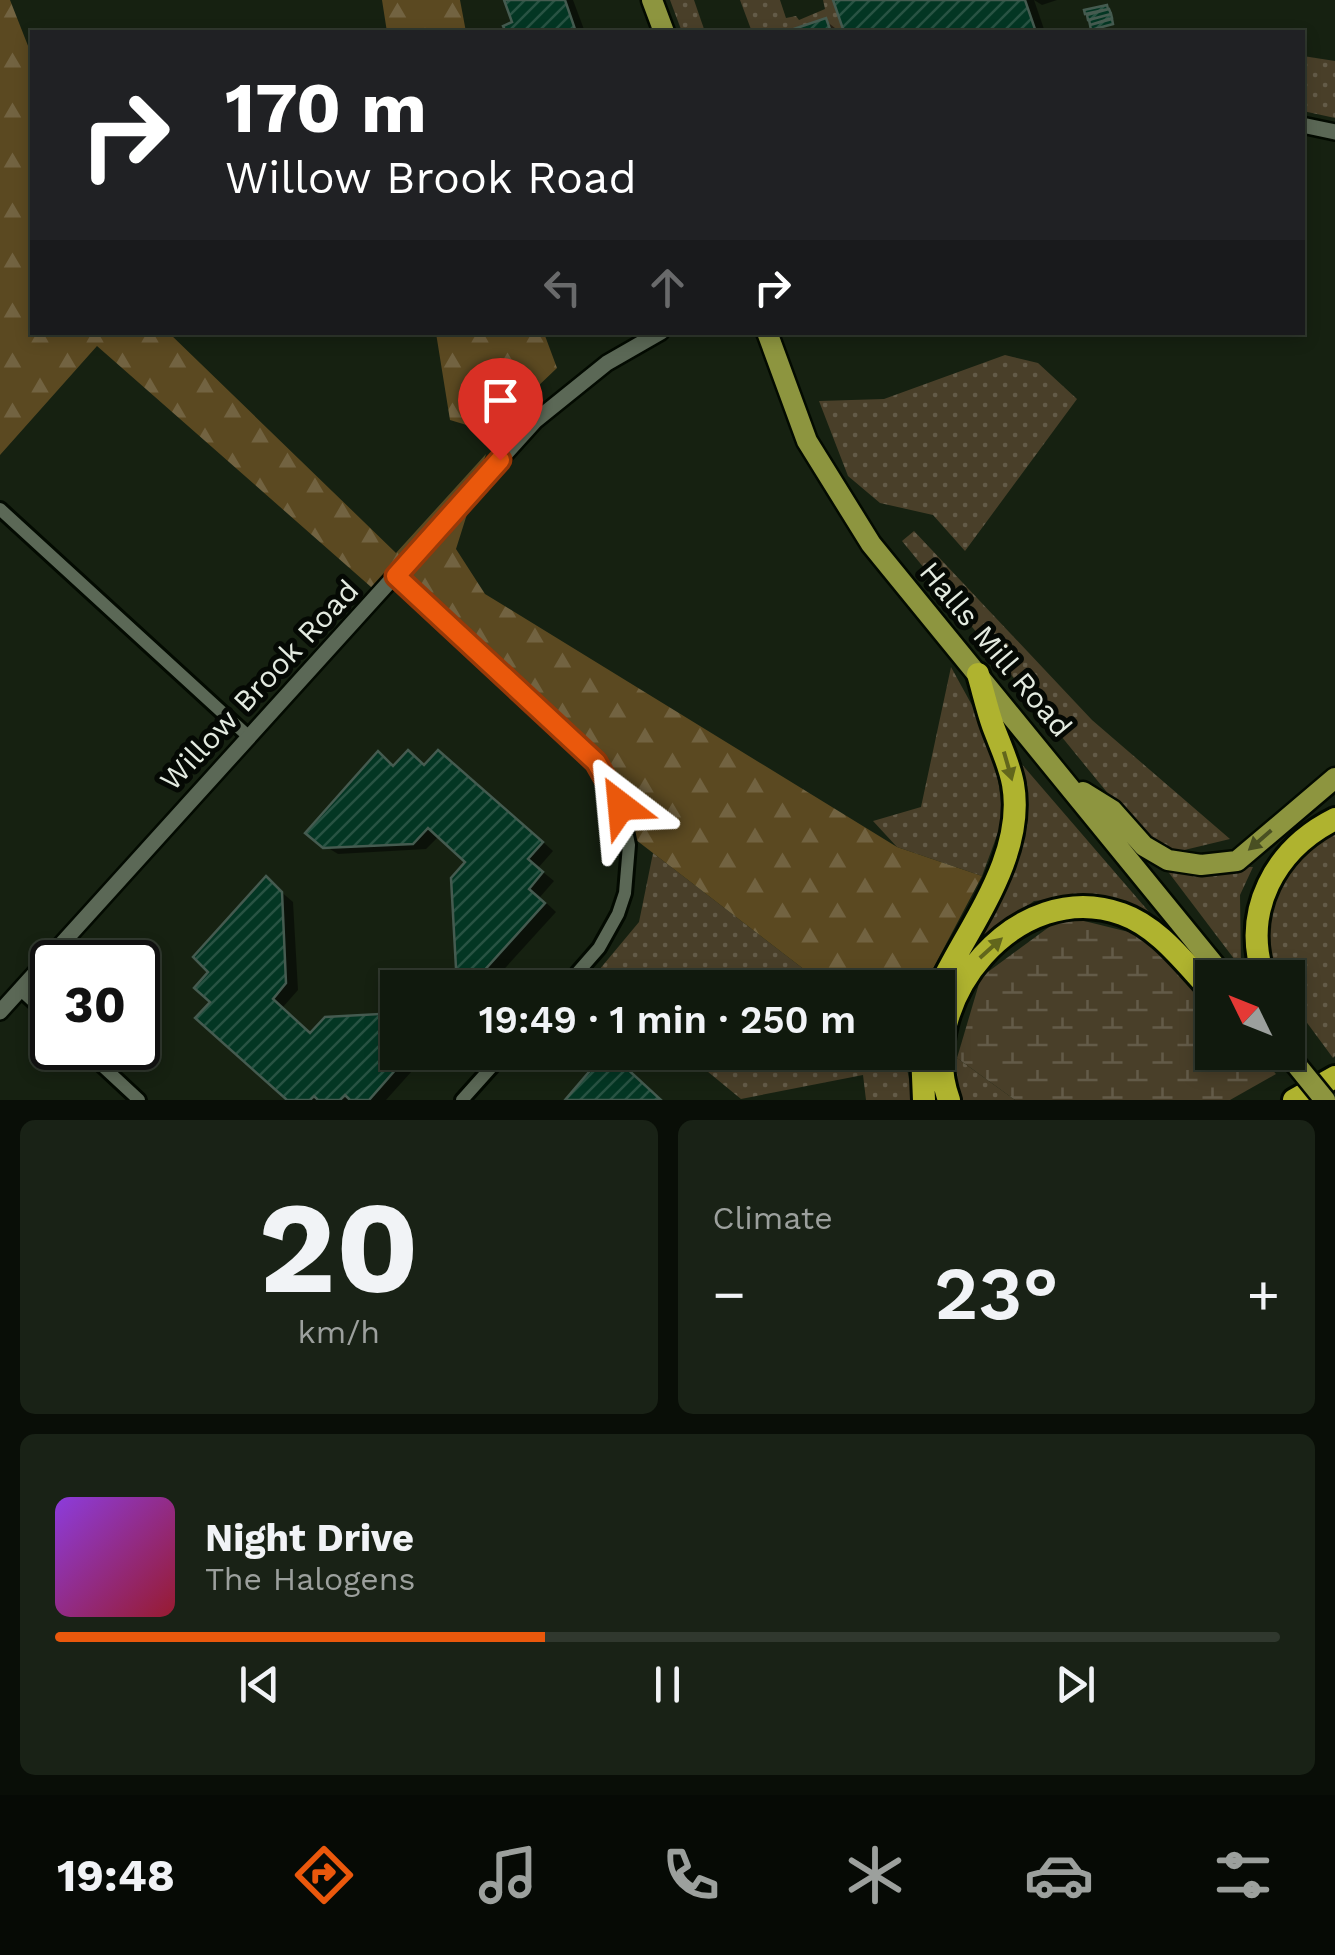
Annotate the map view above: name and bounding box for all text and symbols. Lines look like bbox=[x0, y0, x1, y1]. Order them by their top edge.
text: 170 m bbox=[225, 67, 427, 149]
icon: right bbox=[60, 70, 190, 200]
text: Willow Brook Road bbox=[225, 151, 637, 204]
icon: left bbox=[535, 260, 590, 315]
icon: ahead bbox=[640, 260, 695, 315]
icon: right bbox=[745, 260, 800, 315]
pin bbox=[458, 358, 543, 461]
icon: arrive bbox=[473, 373, 528, 428]
street label: Halls Mill Road bbox=[913, 554, 1079, 744]
street label: Willow Brook Road bbox=[153, 573, 365, 797]
one-way arrow bbox=[1001, 751, 1017, 782]
position arrow bbox=[569, 754, 673, 858]
one-way arrow bbox=[1248, 828, 1273, 850]
one-way arrow bbox=[978, 938, 1003, 960]
speed limit sign: 30 bbox=[30, 940, 160, 1070]
north arrow bbox=[1195, 960, 1305, 1070]
map controls bbox=[1195, 960, 1305, 1070]
text: 19:49 · 1 min · 250 m bbox=[479, 998, 856, 1042]
text: 20 bbox=[258, 1171, 419, 1324]
text: Climate bbox=[713, 1199, 833, 1237]
text: 23° bbox=[934, 1249, 1059, 1337]
text: − bbox=[713, 1262, 746, 1326]
text: + bbox=[1247, 1262, 1280, 1326]
text: km/h bbox=[298, 1313, 380, 1351]
text: Night Drive bbox=[205, 1516, 414, 1560]
text: The Halogens bbox=[205, 1560, 415, 1598]
icon: previous bbox=[232, 1657, 287, 1712]
icon: pause bbox=[640, 1657, 695, 1712]
icon: next bbox=[1048, 1657, 1103, 1712]
icon: directions bbox=[289, 1840, 359, 1910]
icon: music bbox=[473, 1840, 543, 1910]
icon: phone bbox=[656, 1840, 726, 1910]
icon: climate bbox=[840, 1840, 910, 1910]
icon: car bbox=[1024, 1840, 1094, 1910]
icon: filters bbox=[1208, 1840, 1278, 1910]
text: 19:48 bbox=[57, 1849, 175, 1902]

